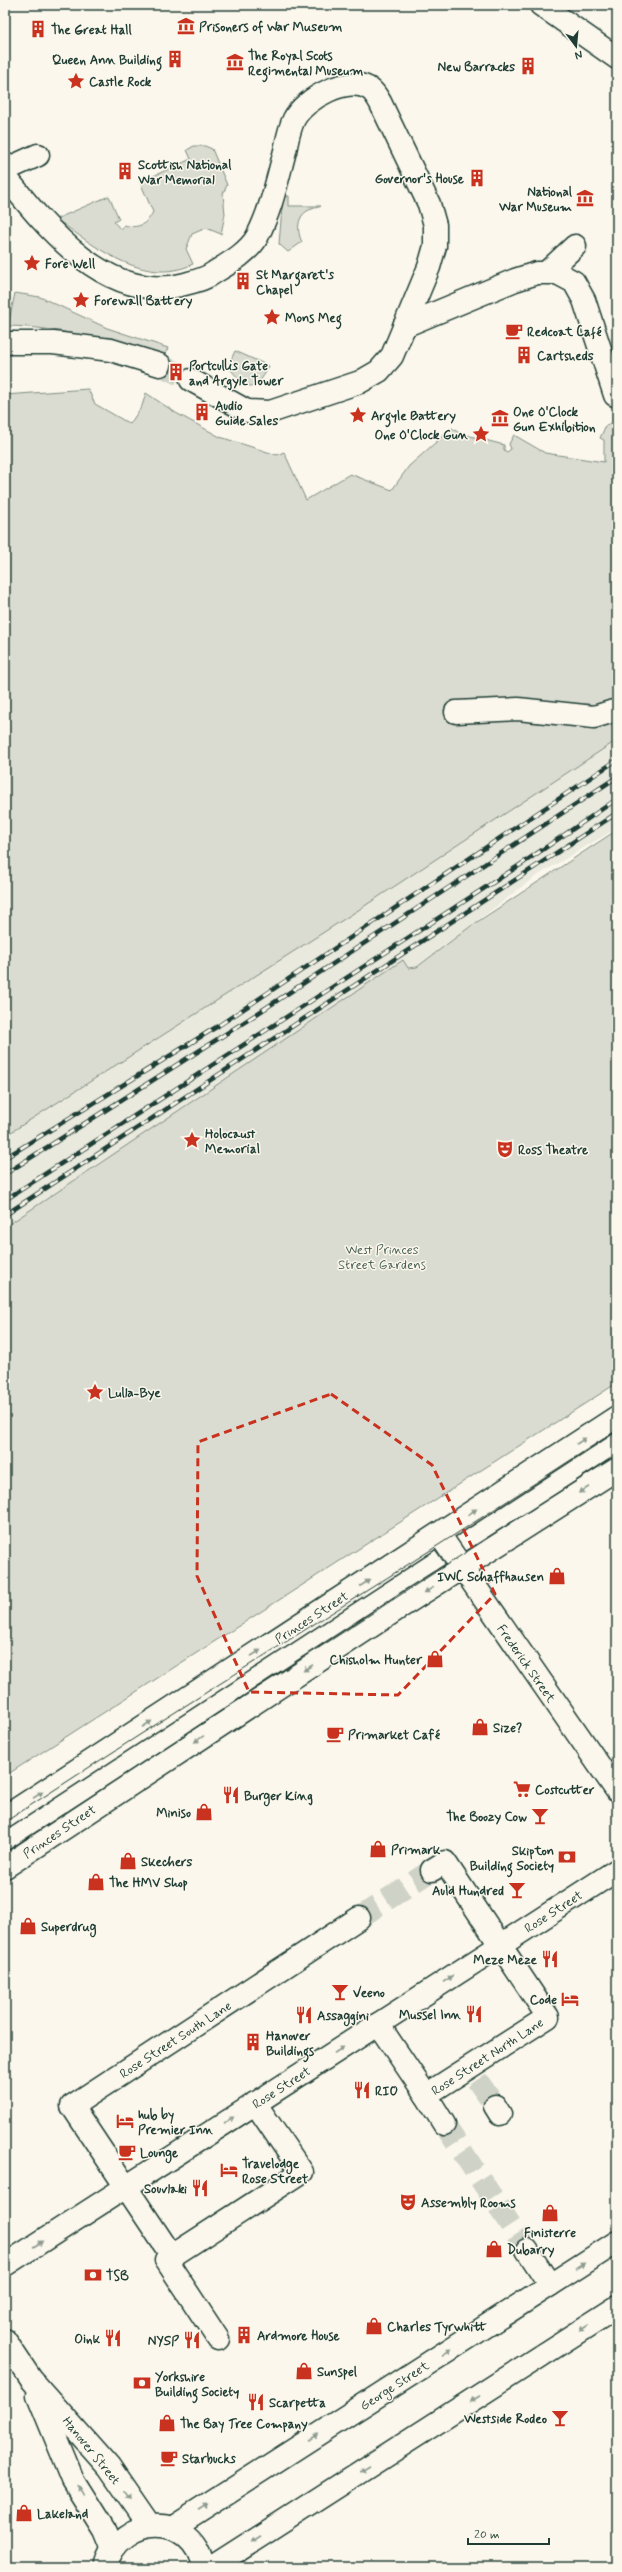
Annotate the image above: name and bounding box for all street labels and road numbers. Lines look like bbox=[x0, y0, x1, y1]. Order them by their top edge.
street label: Princes Street bbox=[272, 1588, 352, 1648]
street label: Frederick Street bbox=[493, 1621, 559, 1707]
street label: Princes Street bbox=[20, 1802, 100, 1863]
street label: Rose Street bbox=[521, 1887, 586, 1937]
street label: Rose Street South Lane bbox=[117, 1998, 235, 2083]
street label: Rose Street North Lane bbox=[428, 2014, 547, 2100]
street label: Rose Street bbox=[249, 2063, 314, 2113]
street label: George Street bbox=[357, 2357, 433, 2416]
street label: Hanover Street bbox=[58, 2413, 124, 2489]

